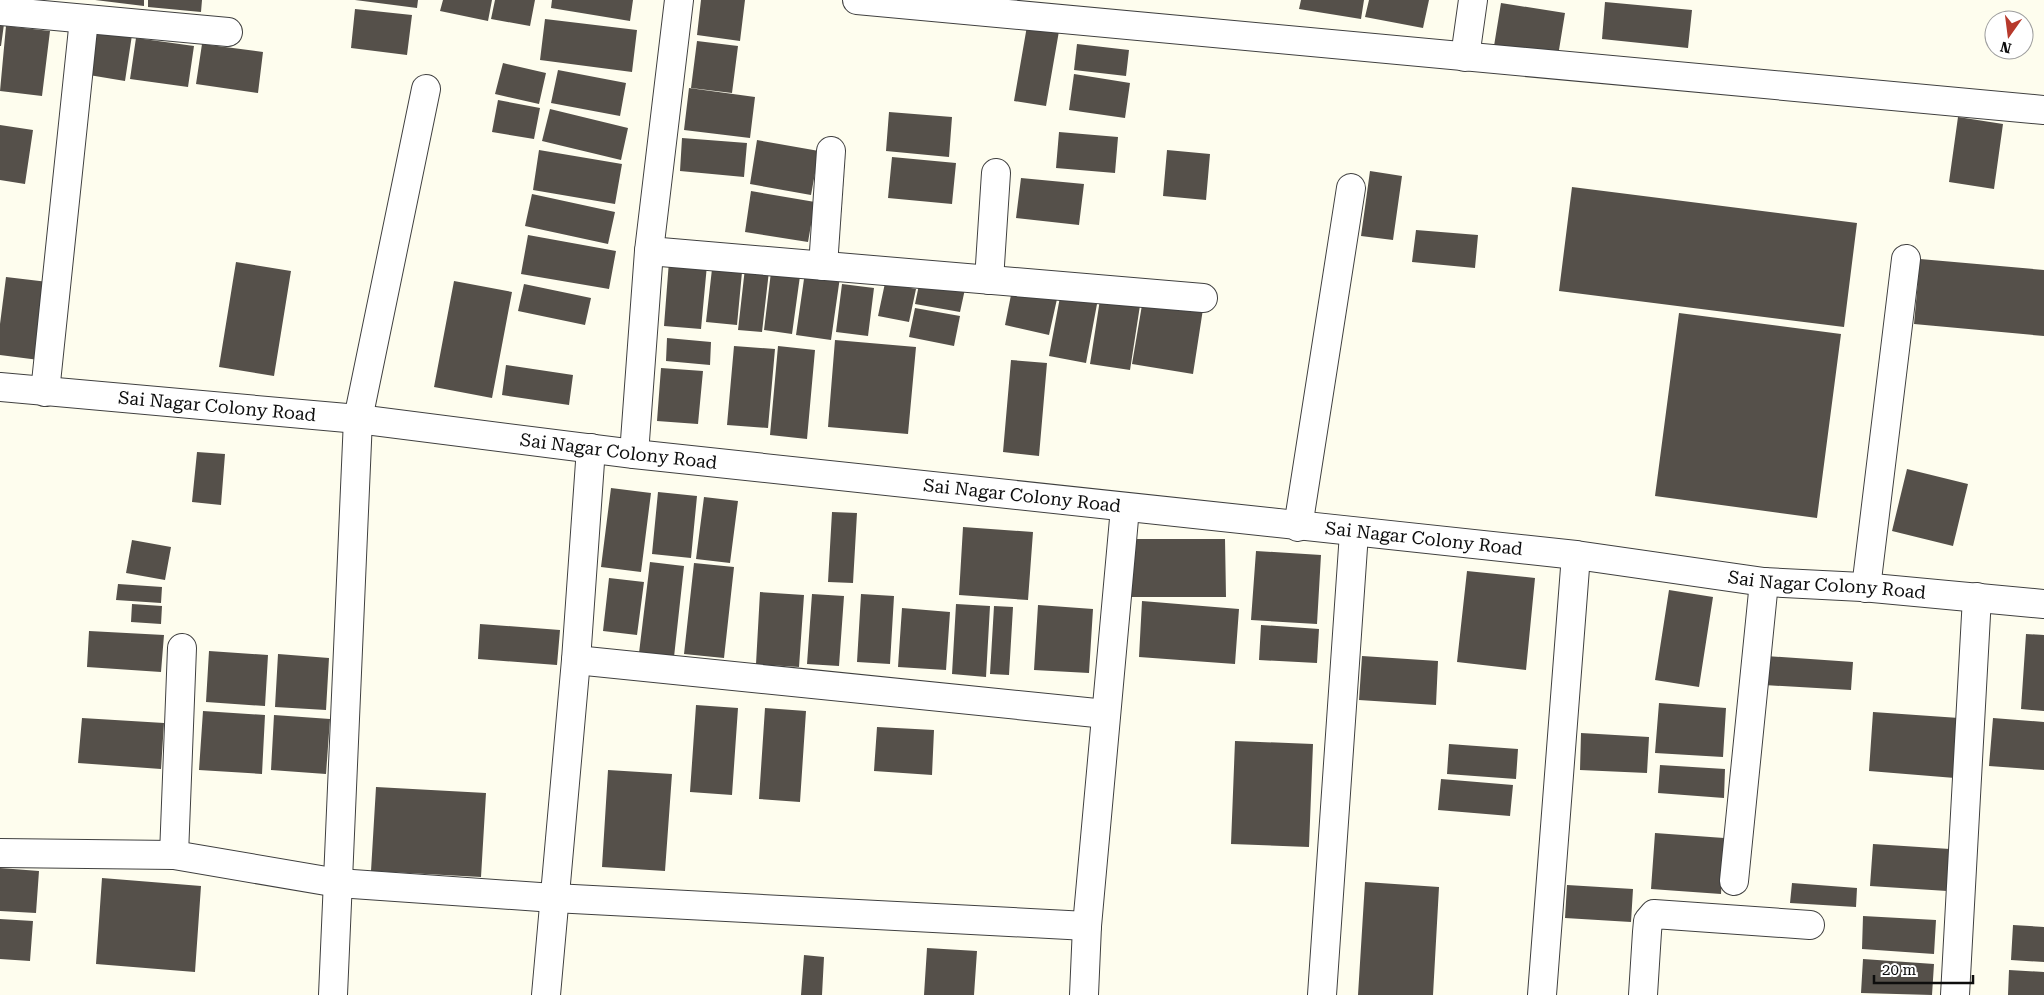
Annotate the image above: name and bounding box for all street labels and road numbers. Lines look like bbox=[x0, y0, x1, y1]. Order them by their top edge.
street label: Sai Nagar Colony Road bbox=[117, 387, 317, 425]
street label: Sai Nagar Colony Road bbox=[519, 429, 719, 473]
street label: Sai Nagar Colony Road bbox=[922, 474, 1122, 516]
street label: Sai Nagar Colony Road bbox=[1324, 517, 1524, 559]
street label: Sai Nagar Colony Road bbox=[1727, 566, 1927, 603]

